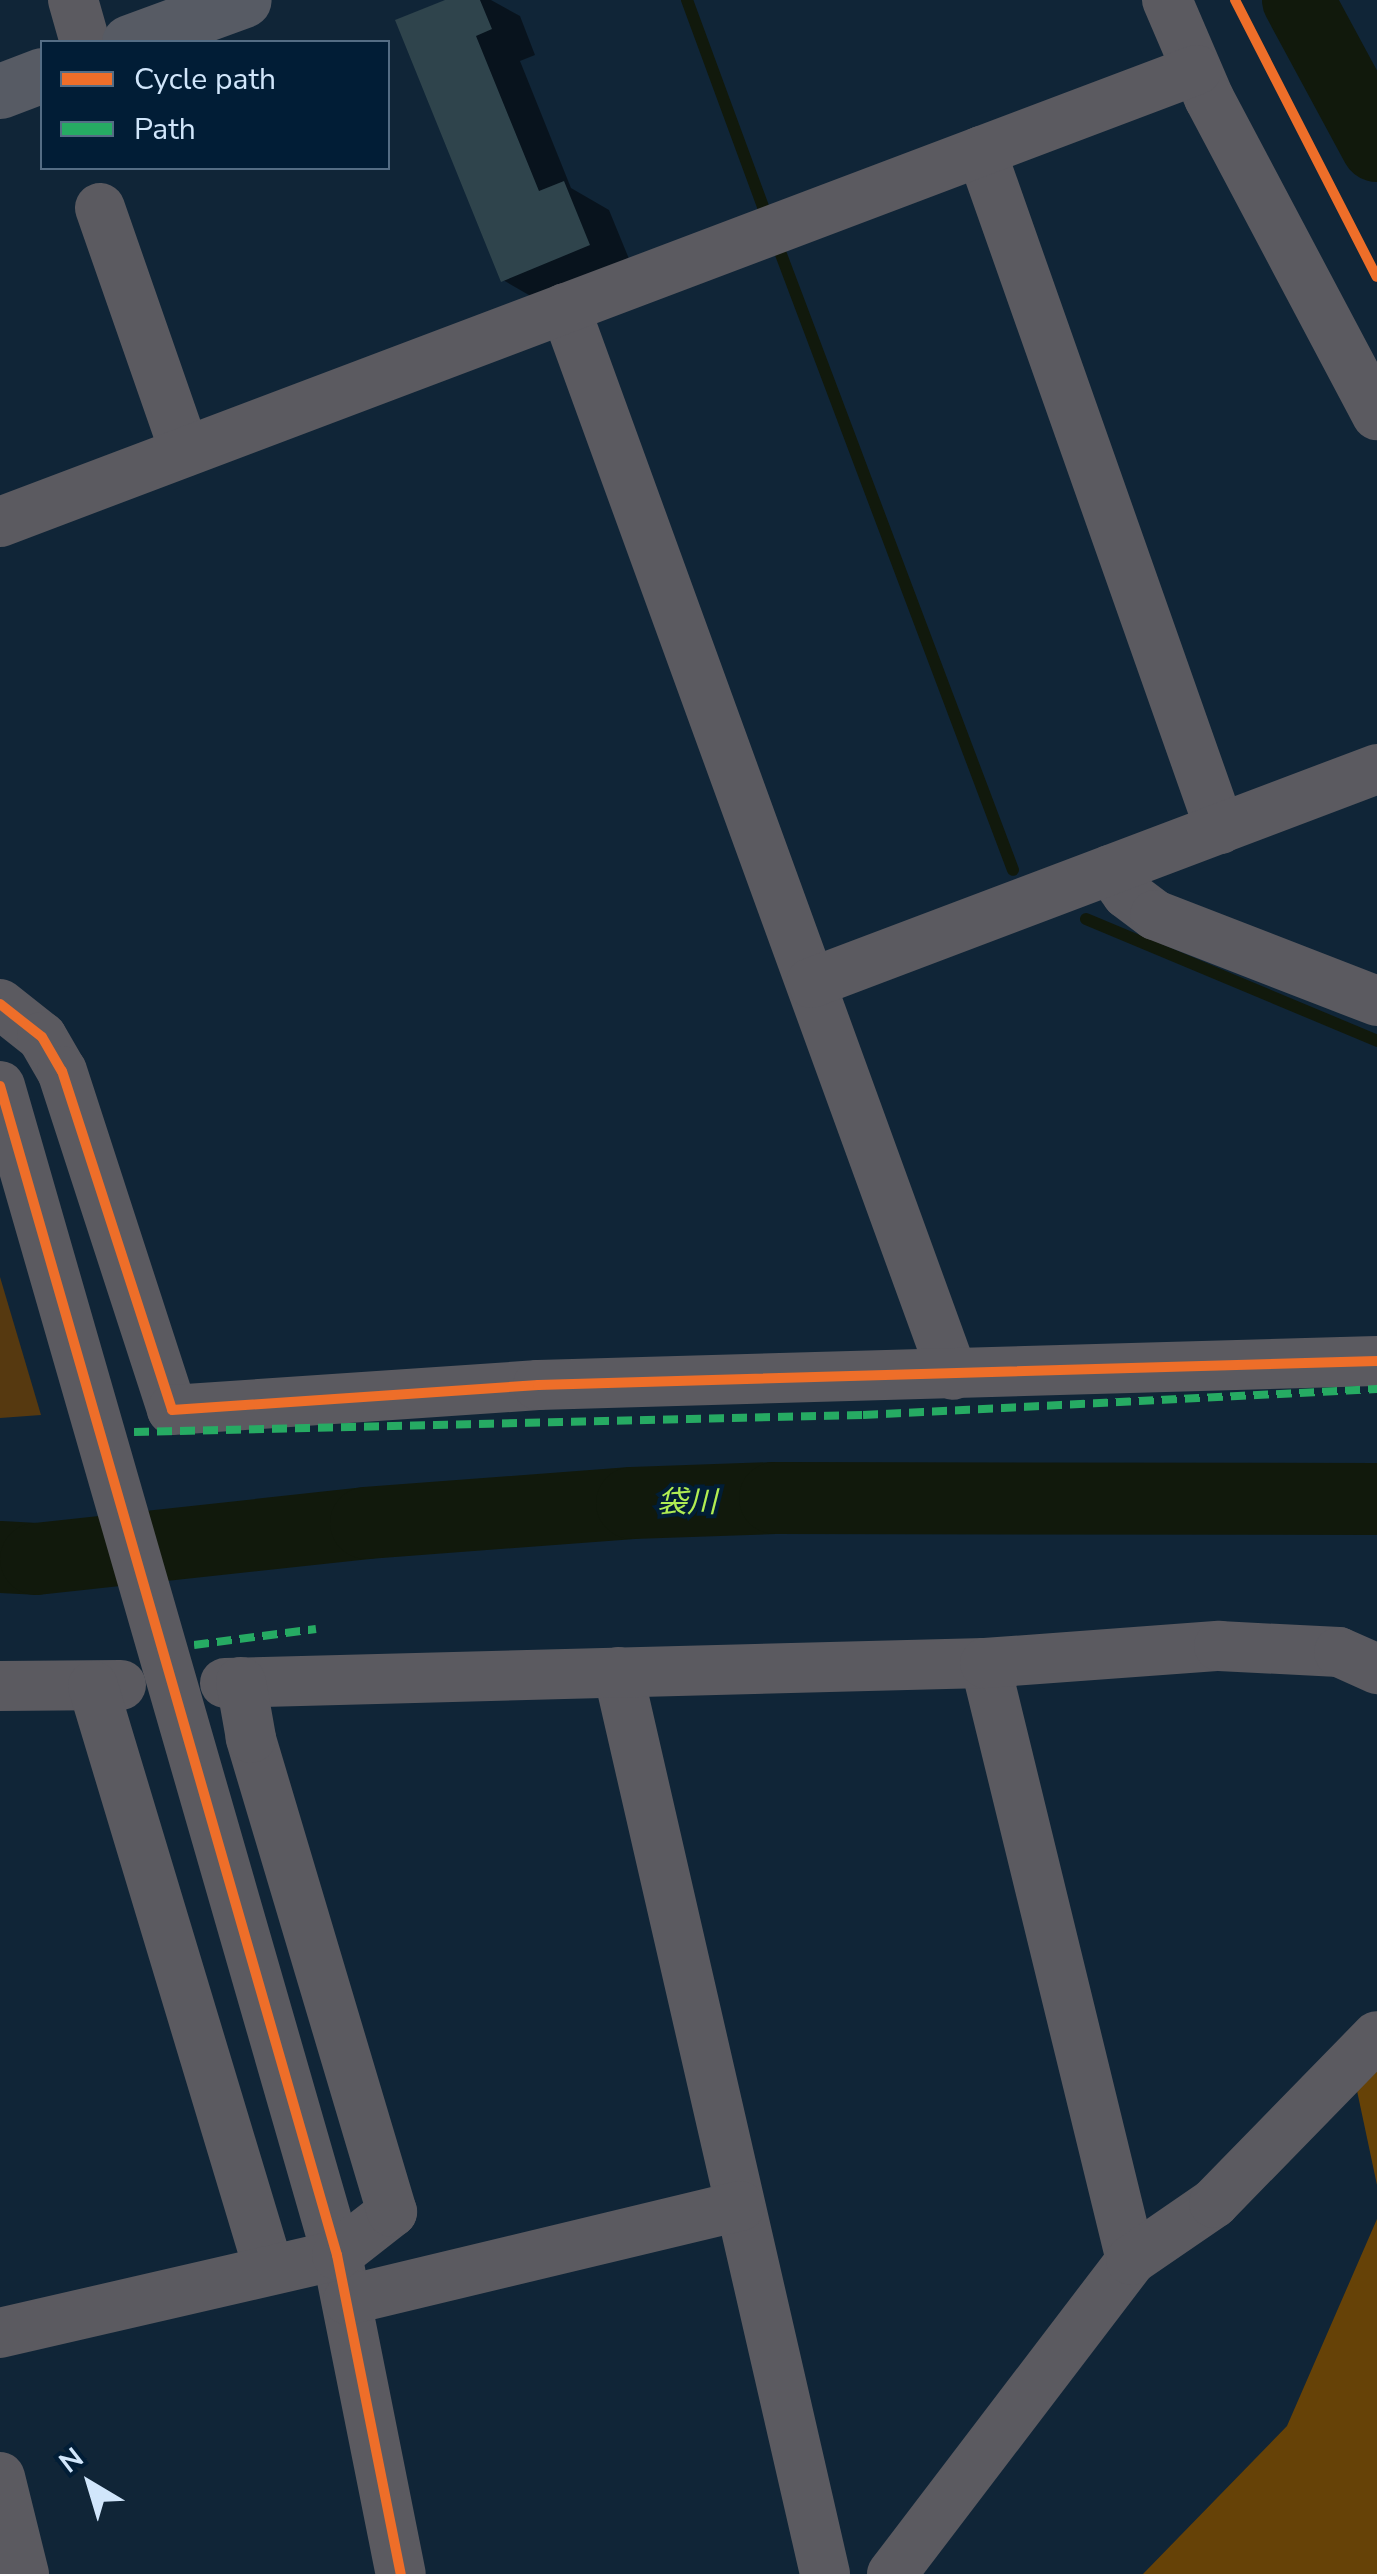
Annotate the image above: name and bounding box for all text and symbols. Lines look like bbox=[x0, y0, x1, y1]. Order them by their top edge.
legend bbox=[40, 40, 390, 170]
text: Cycle path bbox=[134, 59, 276, 100]
text: Path bbox=[134, 109, 196, 150]
water label: 袋川 bbox=[657, 1485, 717, 1521]
north arrow bbox=[40, 2434, 140, 2534]
text: N bbox=[52, 2439, 91, 2482]

